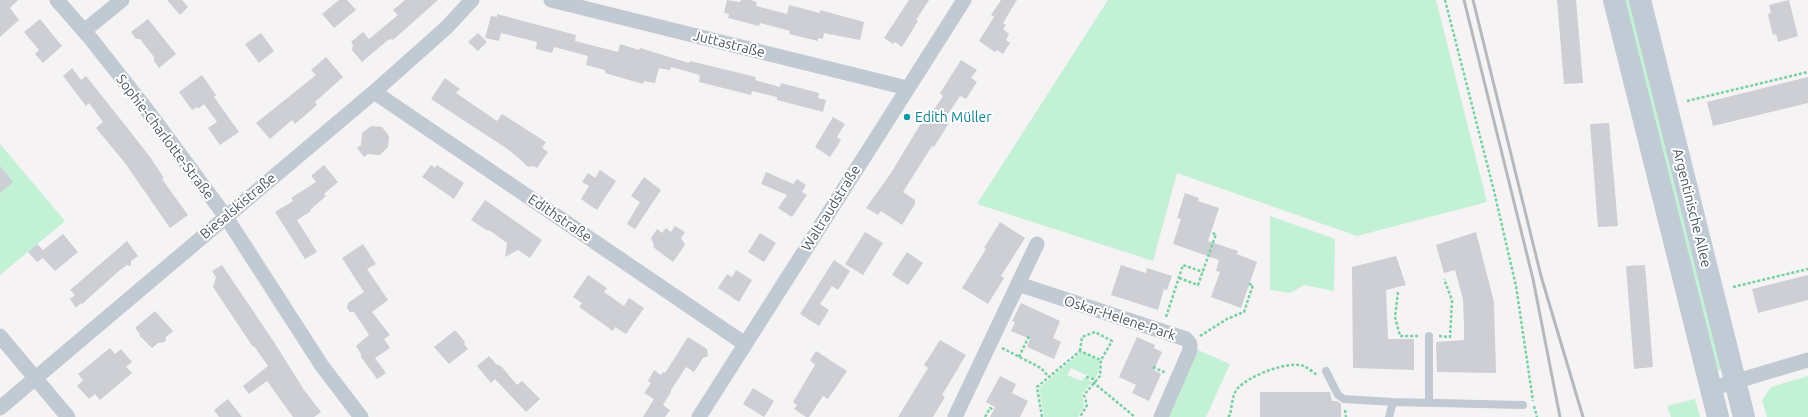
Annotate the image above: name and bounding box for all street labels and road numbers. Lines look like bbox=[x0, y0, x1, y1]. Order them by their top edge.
street label: Juttastraße bbox=[691, 27, 767, 61]
street label: Sophie-Charlotte-Straße bbox=[113, 71, 217, 203]
street label: Argentinische Allee bbox=[1669, 147, 1715, 269]
street label: Waltraudstraße bbox=[798, 162, 864, 254]
street label: Biesalskistraße bbox=[197, 169, 279, 243]
street label: Edithstraße bbox=[525, 191, 595, 245]
street label: Oskar-Helene-Park bbox=[1062, 292, 1178, 344]

